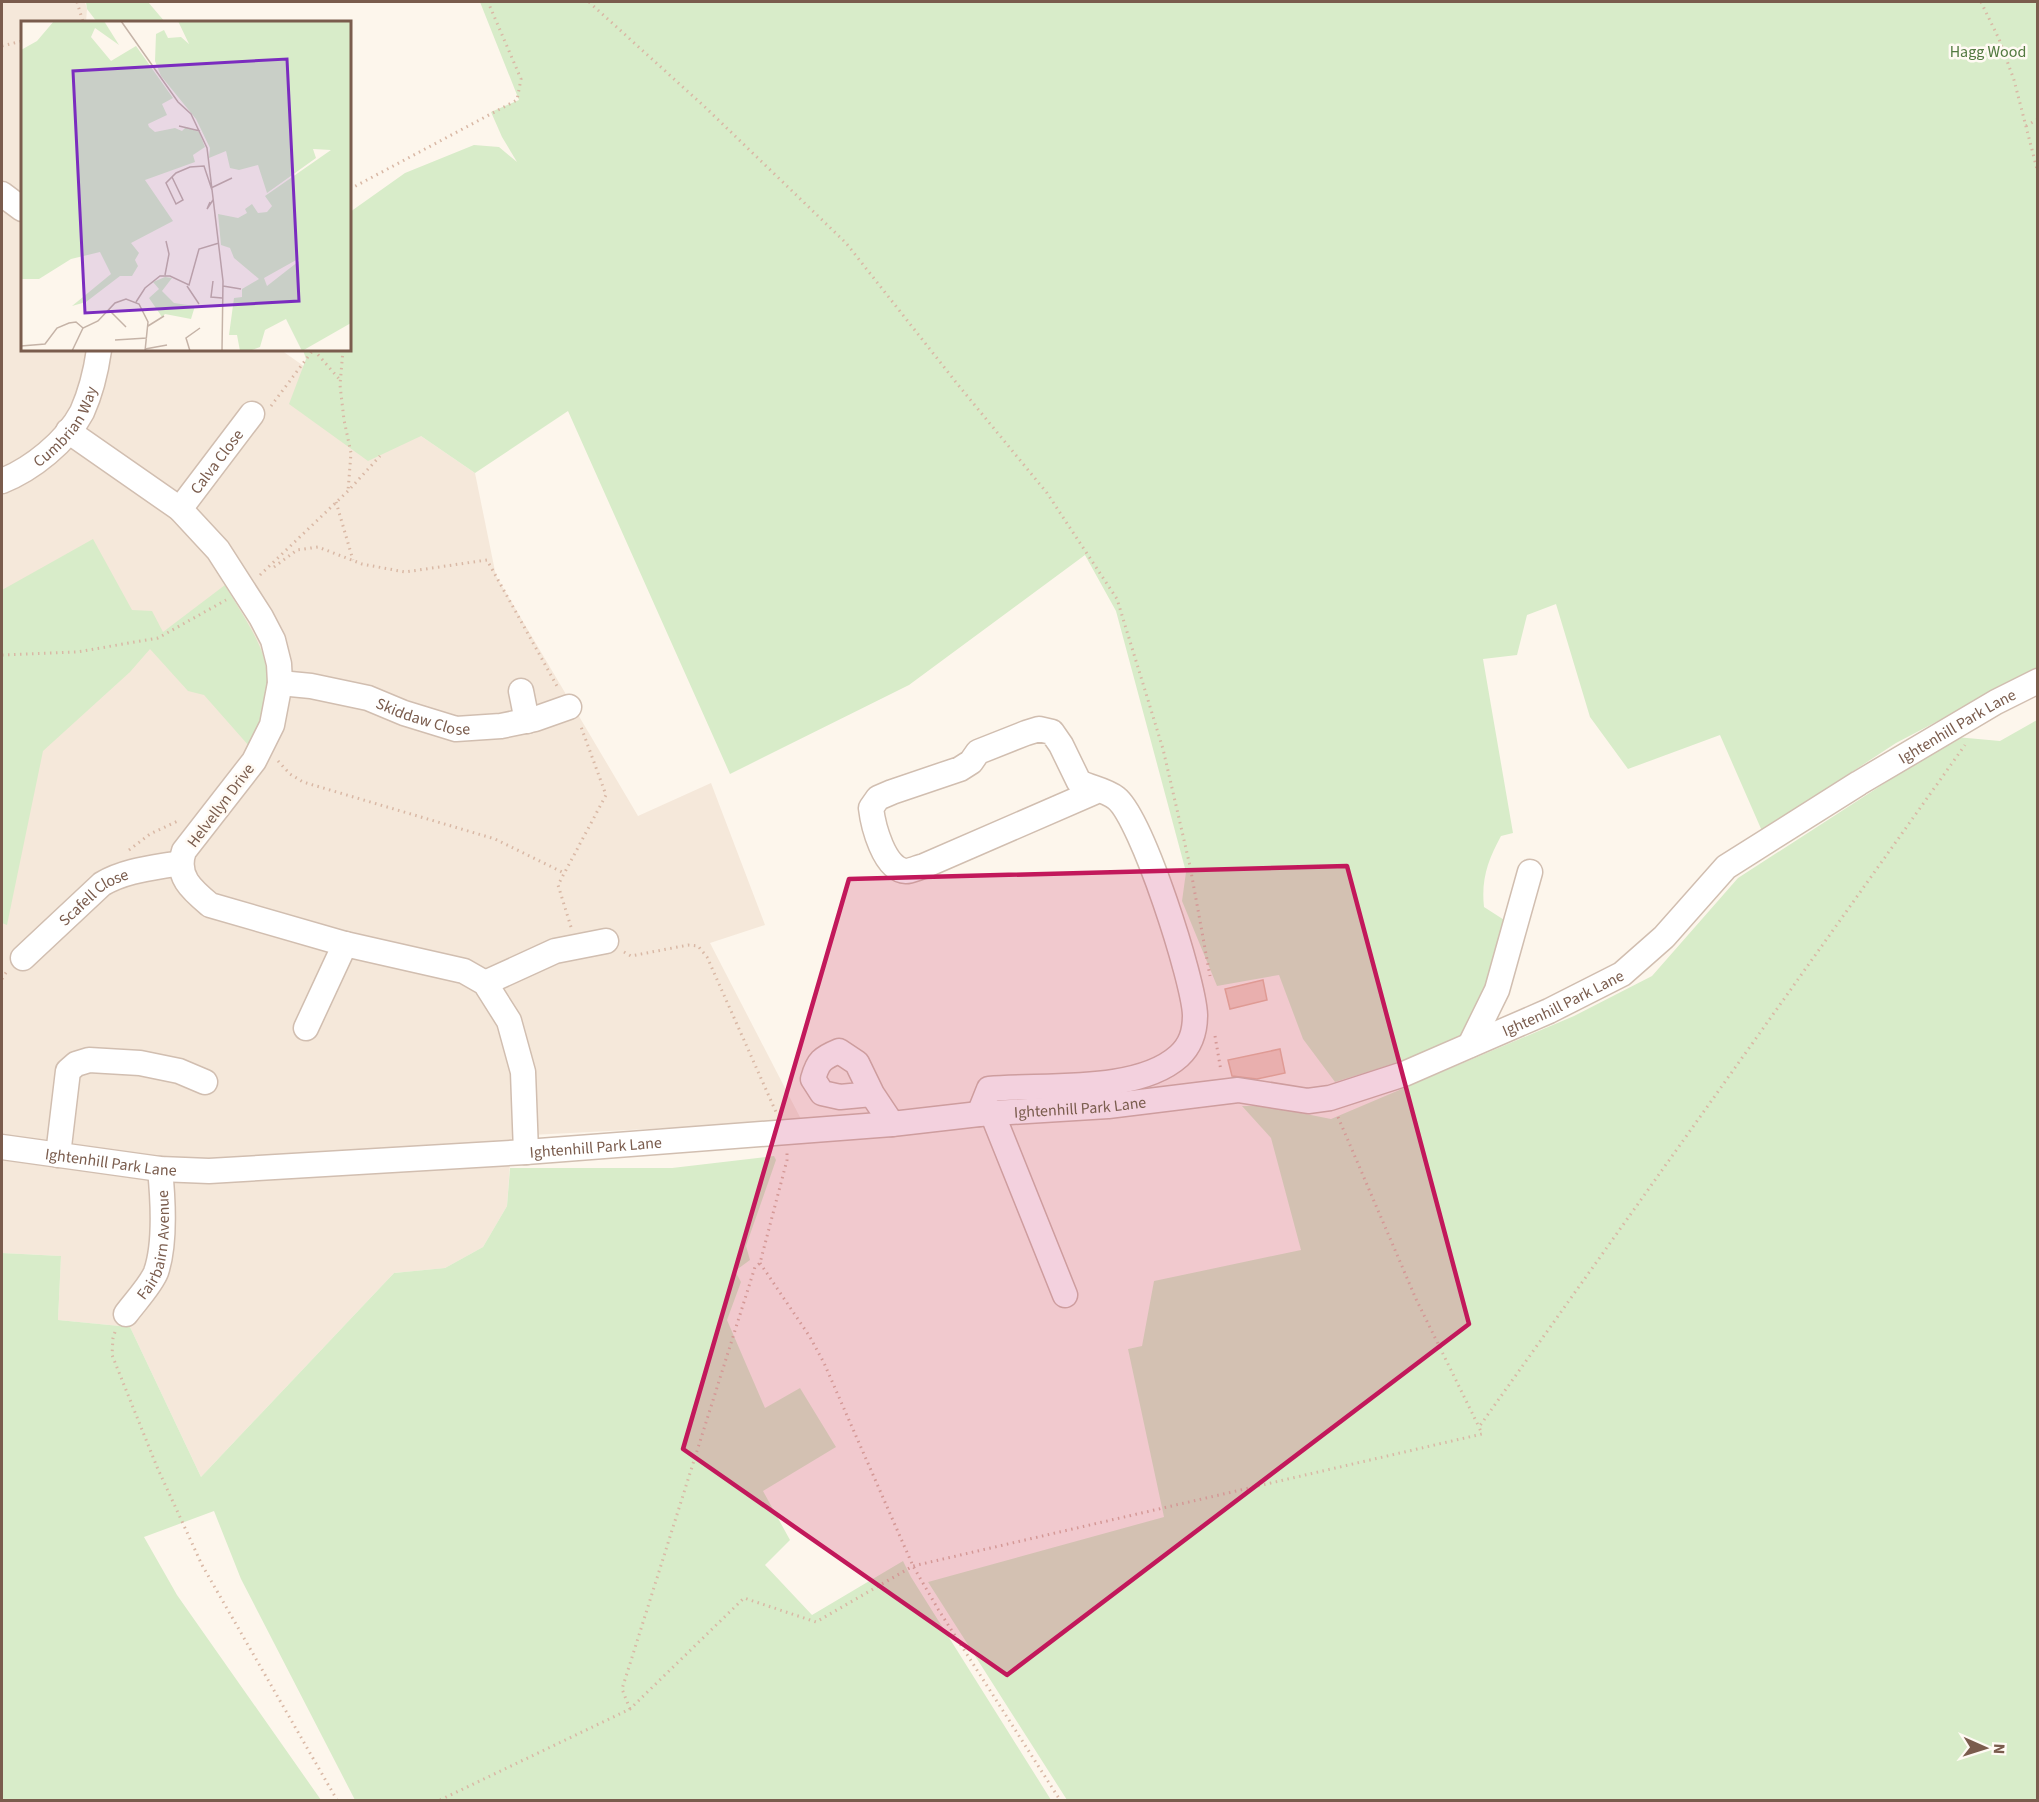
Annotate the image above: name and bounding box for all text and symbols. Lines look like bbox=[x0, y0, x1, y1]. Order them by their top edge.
inset map bbox=[21, 21, 351, 351]
park label: Hagg Wood bbox=[1950, 41, 2026, 63]
street label: Cumbrian Way bbox=[29, 383, 103, 473]
street label: Calva Close bbox=[185, 425, 249, 499]
street label: Ightenhill Park Lane bbox=[1894, 684, 2020, 769]
street label: Skiddaw Close bbox=[372, 693, 471, 741]
street label: Helvellyn Drive bbox=[182, 759, 260, 852]
street label: Scafell Close bbox=[54, 864, 131, 931]
street label: Ightenhill Park Lane bbox=[1499, 965, 1628, 1042]
street label: Ightenhill Park Lane bbox=[1013, 1091, 1148, 1124]
street label: Ightenhill Park Lane bbox=[529, 1132, 663, 1164]
street label: Ightenhill Park Lane bbox=[44, 1143, 177, 1182]
street label: Fairbairn Avenue bbox=[132, 1189, 175, 1304]
north arrow bbox=[1955, 1718, 2015, 1778]
text: N bbox=[1988, 1743, 2010, 1755]

